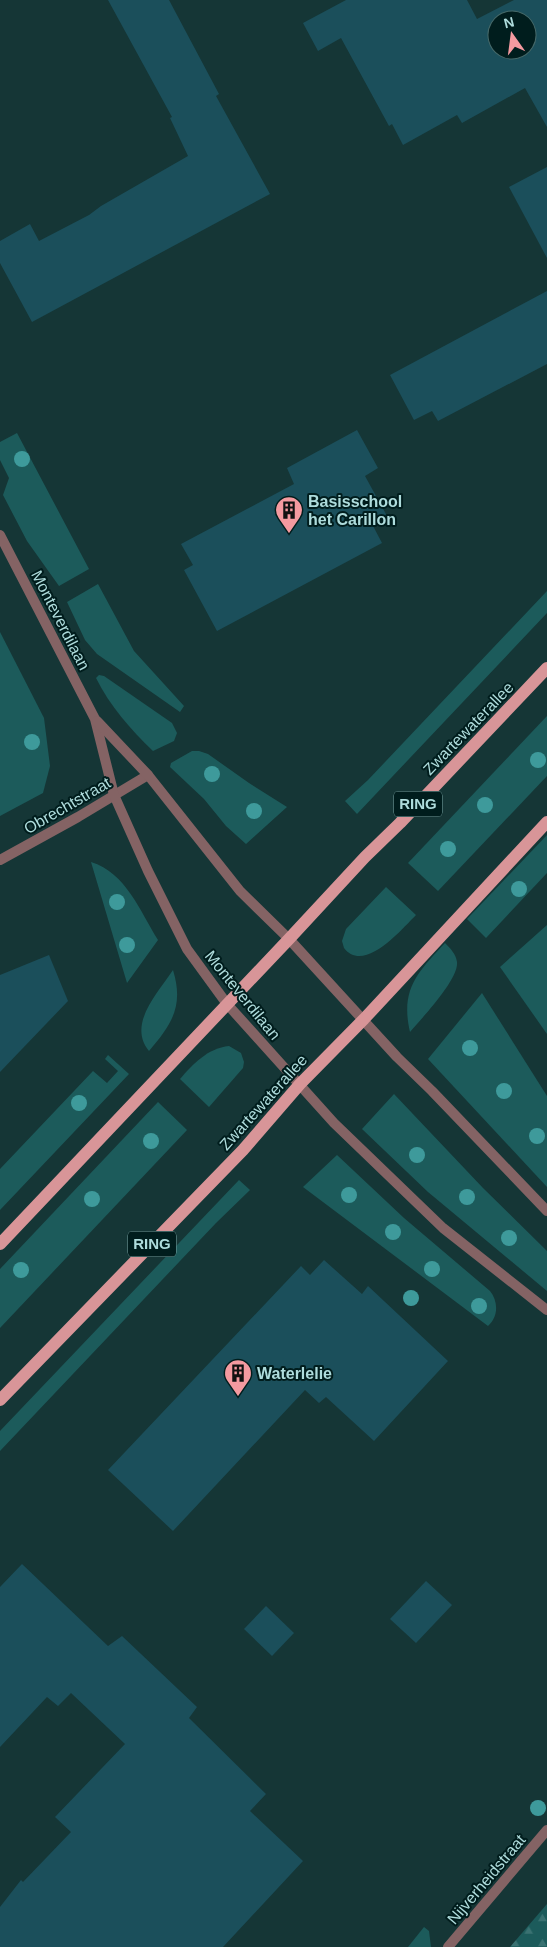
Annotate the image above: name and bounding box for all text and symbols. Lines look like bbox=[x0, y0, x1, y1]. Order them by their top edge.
north arrow bbox=[487, 10, 537, 60]
text: N bbox=[502, 13, 516, 31]
place label: Basisschool het Carillon bbox=[308, 493, 402, 528]
building icon: Basisschool het Carillon bbox=[274, 495, 304, 534]
street label: Monteverdilaan bbox=[28, 568, 93, 673]
street label: Zwartewaterallee bbox=[420, 679, 517, 778]
street label: Obrechtstraat bbox=[21, 774, 114, 837]
road number: RING bbox=[394, 792, 442, 816]
street label: Monteverdilaan bbox=[202, 947, 284, 1043]
street label: Zwartewaterallee bbox=[216, 1051, 311, 1153]
road number: RING bbox=[128, 1232, 176, 1256]
building icon: Waterlelie bbox=[223, 1358, 253, 1397]
place label: Waterlelie bbox=[257, 1365, 332, 1382]
street label: Nijverheidstraat bbox=[444, 1831, 529, 1927]

